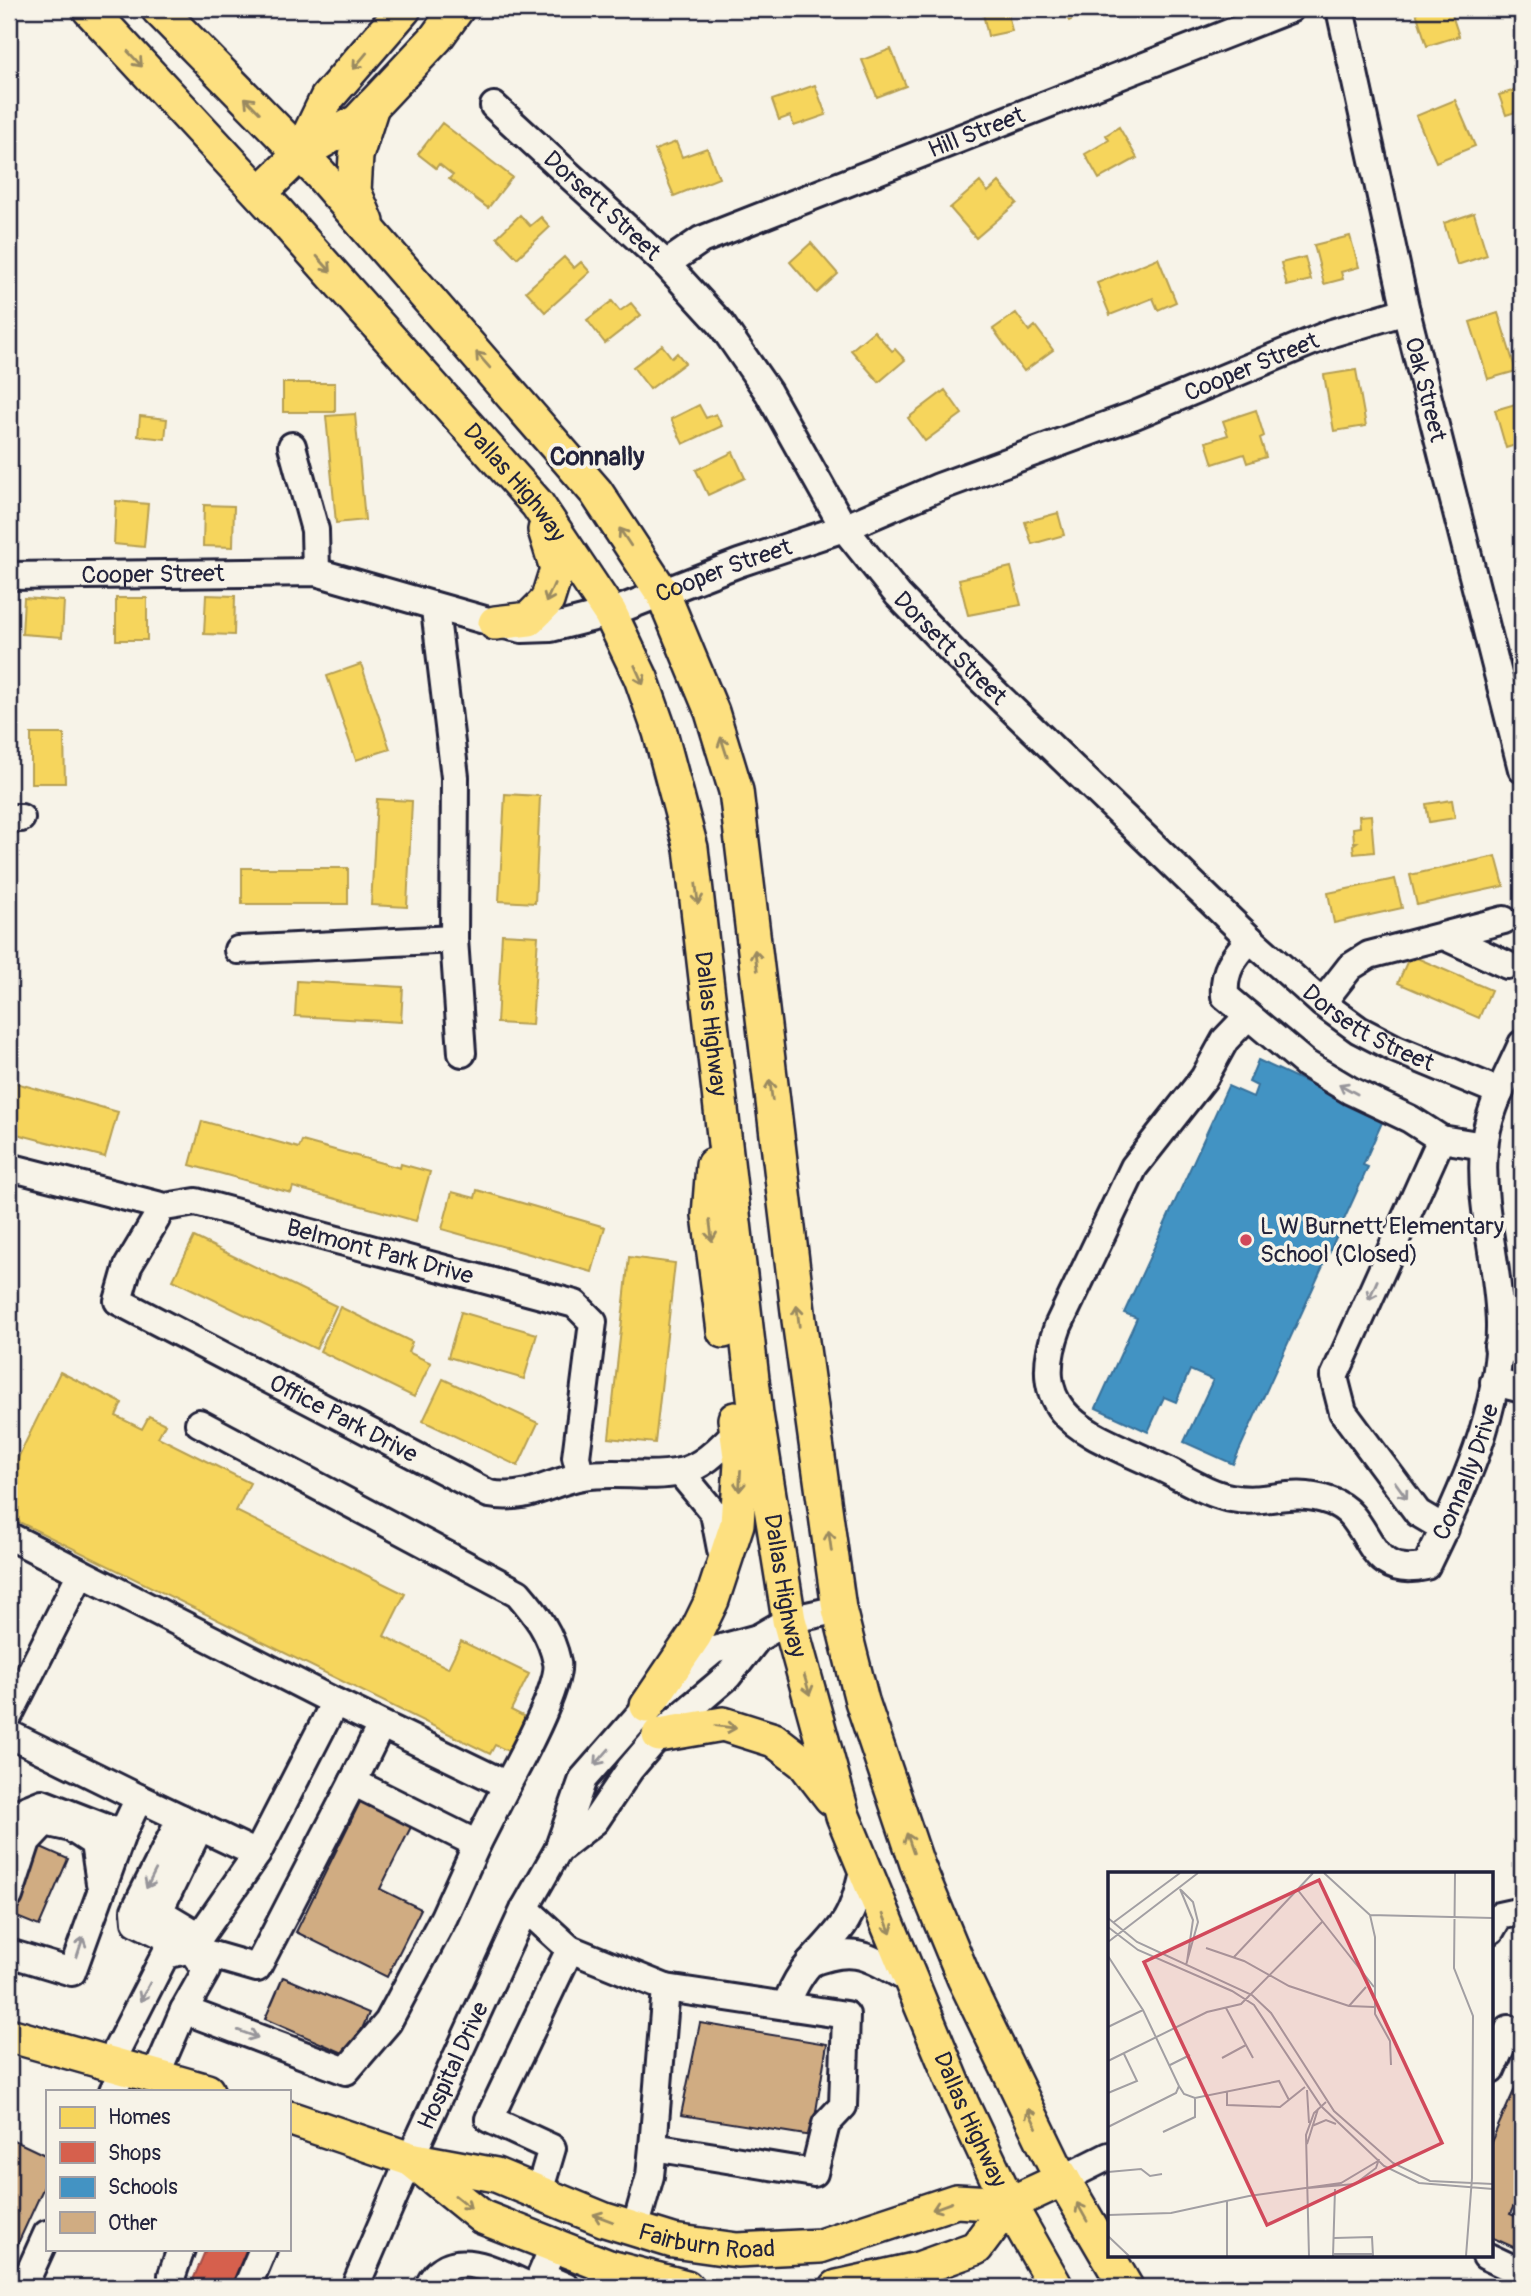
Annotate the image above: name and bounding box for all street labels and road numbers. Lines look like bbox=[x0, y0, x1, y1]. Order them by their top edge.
street label: Hill Street bbox=[924, 100, 1029, 165]
street label: Dorsett Street bbox=[537, 145, 667, 267]
street label: Cooper Street bbox=[1180, 326, 1323, 408]
street label: Oak Street bbox=[1398, 334, 1453, 445]
street label: Dallas Highway bbox=[457, 417, 572, 547]
street label: Cooper Street bbox=[651, 532, 796, 609]
street label: Cooper Street bbox=[81, 559, 225, 590]
street label: Dorsett Street bbox=[887, 585, 1013, 712]
street label: Dallas Highway bbox=[688, 950, 733, 1098]
street label: Dorsett Street bbox=[1296, 978, 1439, 1078]
street label: Belmont Park Drive bbox=[283, 1213, 476, 1291]
street label: Office Park Drive bbox=[264, 1368, 423, 1469]
street label: Connally Drive bbox=[1427, 1401, 1505, 1545]
street label: Dallas Highway bbox=[757, 1512, 813, 1661]
street label: Hospital Drive bbox=[411, 1997, 495, 2134]
street label: Dallas Highway bbox=[927, 2048, 1013, 2192]
street label: Fairburn Road bbox=[635, 2217, 776, 2265]

